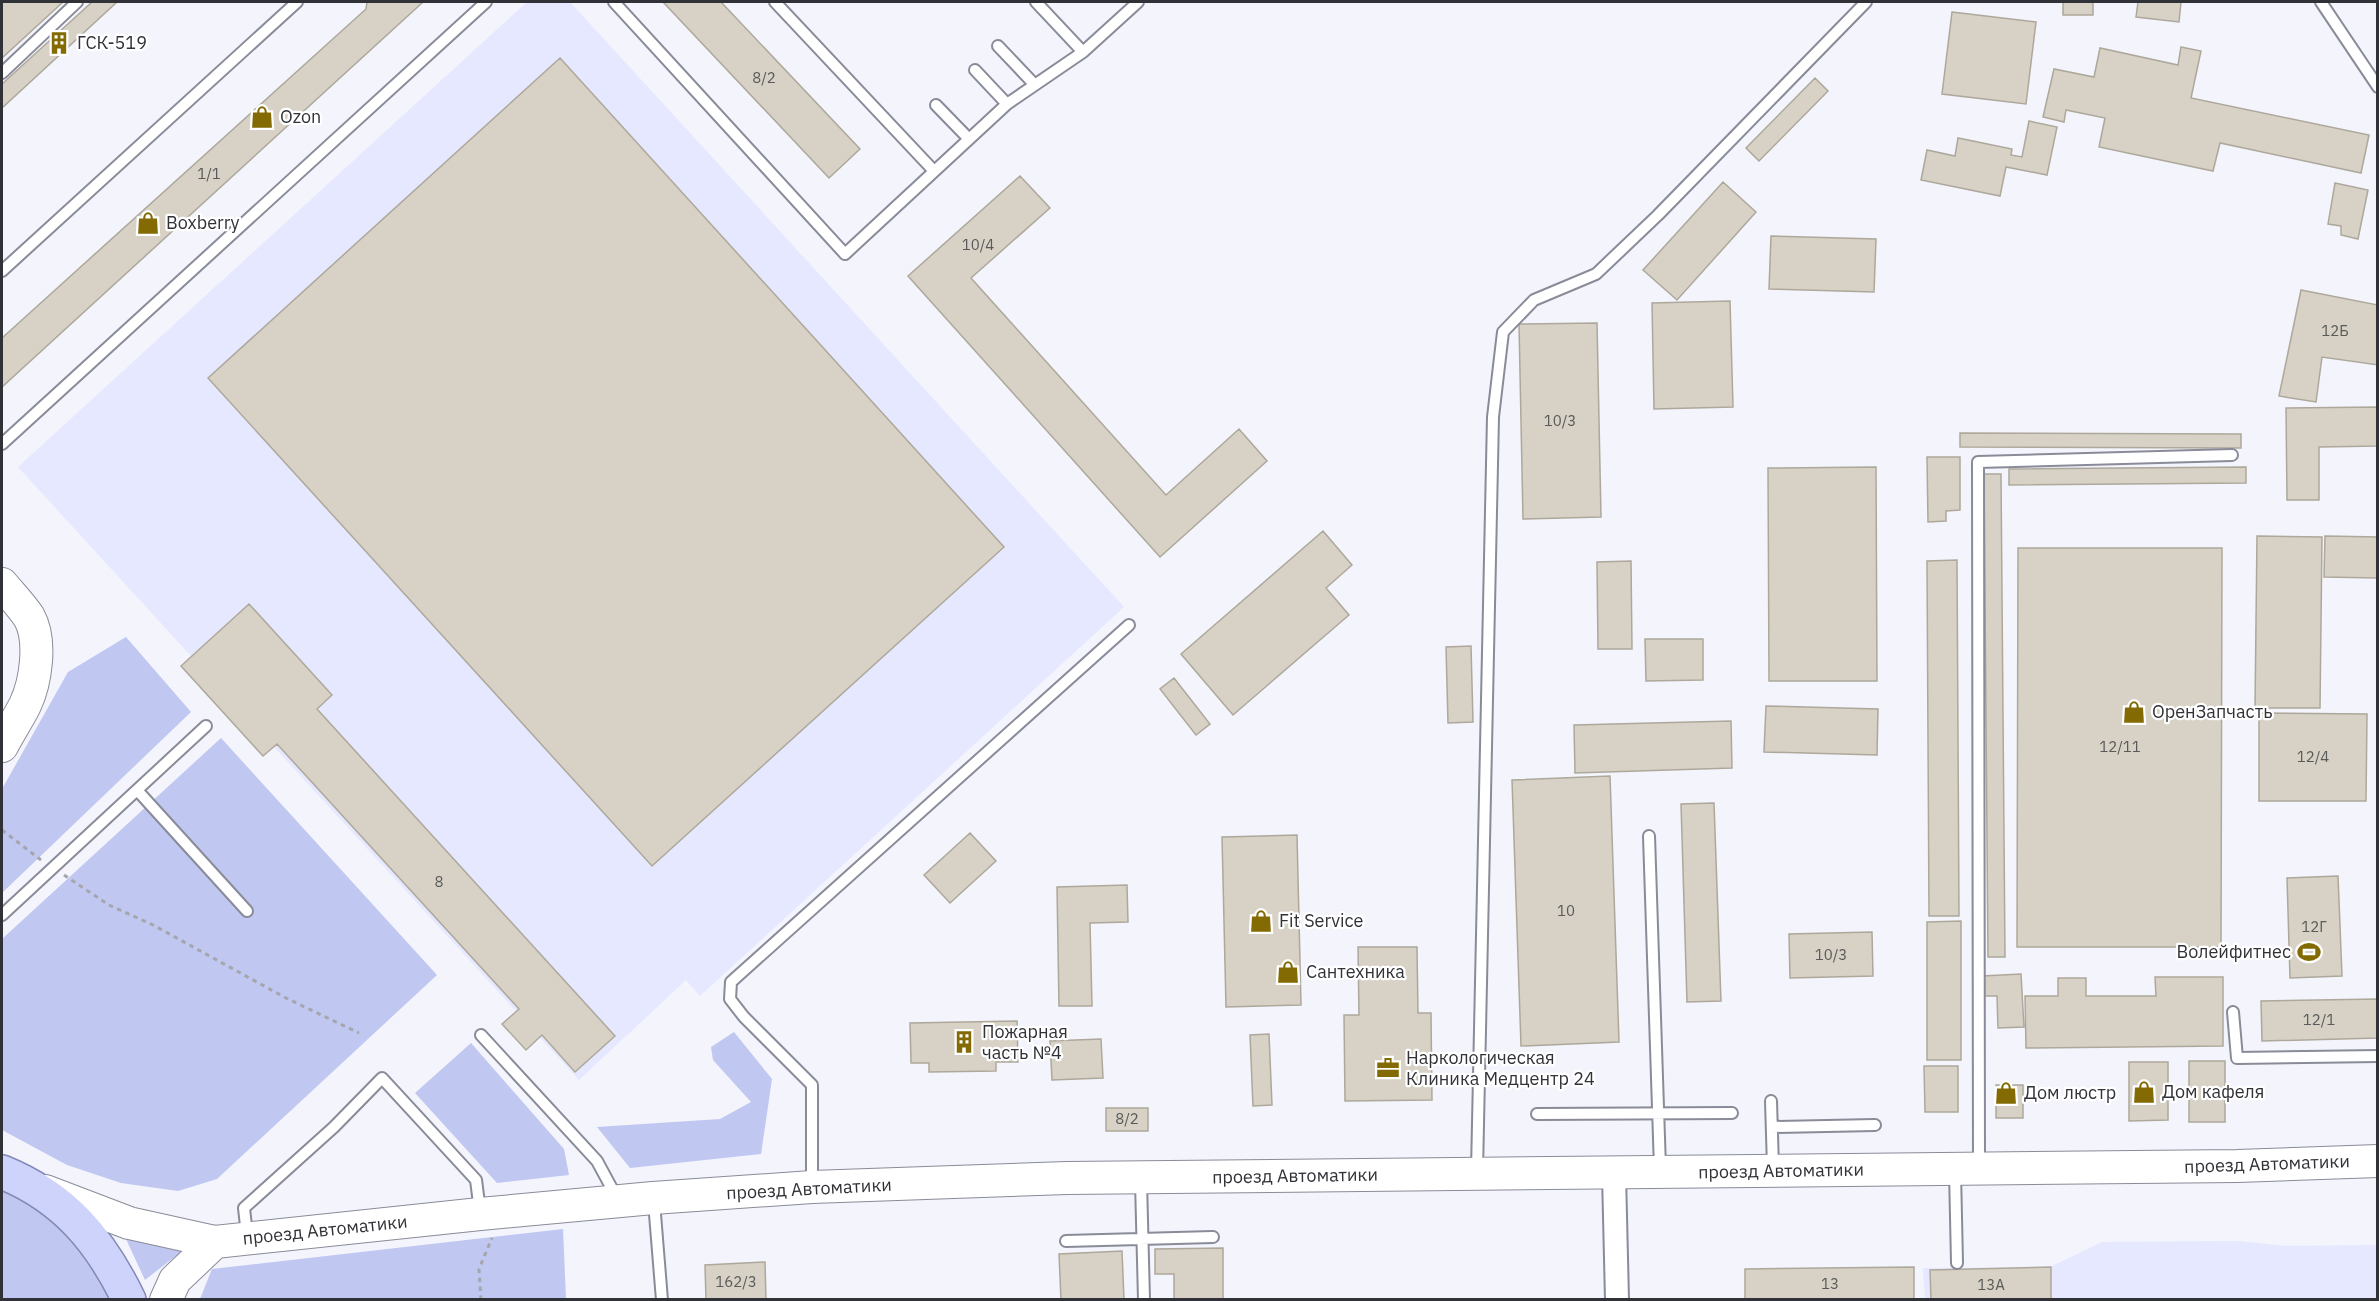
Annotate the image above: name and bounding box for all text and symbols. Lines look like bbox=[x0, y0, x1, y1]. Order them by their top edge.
building icon: ГСК-519 bbox=[46, 30, 72, 56]
place label: ГСК-519 bbox=[77, 31, 147, 54]
house number: 8/2 bbox=[752, 68, 776, 87]
shop icon: Ozon bbox=[249, 104, 275, 130]
place label: Ozon bbox=[280, 105, 321, 128]
house number: 1/1 bbox=[197, 164, 221, 183]
shop icon: Boxberry bbox=[135, 210, 161, 236]
place label: Boxberry bbox=[166, 211, 239, 234]
house number: 10/4 bbox=[962, 235, 994, 254]
house number: 12Б bbox=[2321, 321, 2349, 340]
house number: 10/3 bbox=[1544, 411, 1576, 430]
shop icon: ОренЗапчасть bbox=[2121, 699, 2147, 725]
place label: ОренЗапчасть bbox=[2152, 700, 2273, 723]
house number: 12/11 bbox=[2099, 737, 2141, 756]
house number: 12/4 bbox=[2297, 747, 2329, 766]
house number: 8 bbox=[434, 872, 444, 891]
house number: 10 bbox=[1557, 901, 1575, 920]
shop icon: Fit Service bbox=[1248, 908, 1274, 934]
place label: Fit Service bbox=[1279, 909, 1364, 932]
house number: 12Г bbox=[2301, 917, 2327, 936]
sports icon: Волейфитнес bbox=[2296, 939, 2322, 965]
place label: Волейфитнес bbox=[2177, 940, 2291, 963]
house number: 10/3 bbox=[1815, 945, 1847, 964]
shop icon: Сантехника bbox=[1275, 959, 1301, 985]
place label: Сантехника bbox=[1306, 960, 1405, 983]
house number: 12/1 bbox=[2303, 1010, 2335, 1029]
place label: Пожарная часть №4 bbox=[982, 1020, 1068, 1064]
building icon: Пожарная часть №4 bbox=[951, 1029, 977, 1055]
place label: Наркологическая Клиника Медцентр 24 bbox=[1406, 1046, 1595, 1090]
office icon: Наркологическая Клиника Медцентр 24 bbox=[1375, 1055, 1401, 1081]
shop icon: Дом кафеля bbox=[2131, 1079, 2157, 1105]
shop icon: Дом люстр bbox=[1993, 1080, 2019, 1106]
place label: Дом кафеля bbox=[2162, 1080, 2264, 1103]
place label: Дом люстр bbox=[2024, 1081, 2116, 1104]
house number: 8/2 bbox=[1115, 1109, 1139, 1128]
street label: проезд Автоматики bbox=[2184, 1149, 2350, 1178]
street label: проезд Автоматики bbox=[1698, 1158, 1864, 1183]
street label: проезд Автоматики bbox=[1212, 1163, 1378, 1188]
street label: проезд Автоматики bbox=[726, 1173, 892, 1204]
street label: проезд Автоматики bbox=[241, 1209, 409, 1250]
house number: 162/3 bbox=[715, 1272, 757, 1291]
house number: 13 bbox=[1821, 1274, 1839, 1293]
house number: 13А bbox=[1977, 1275, 2005, 1294]

